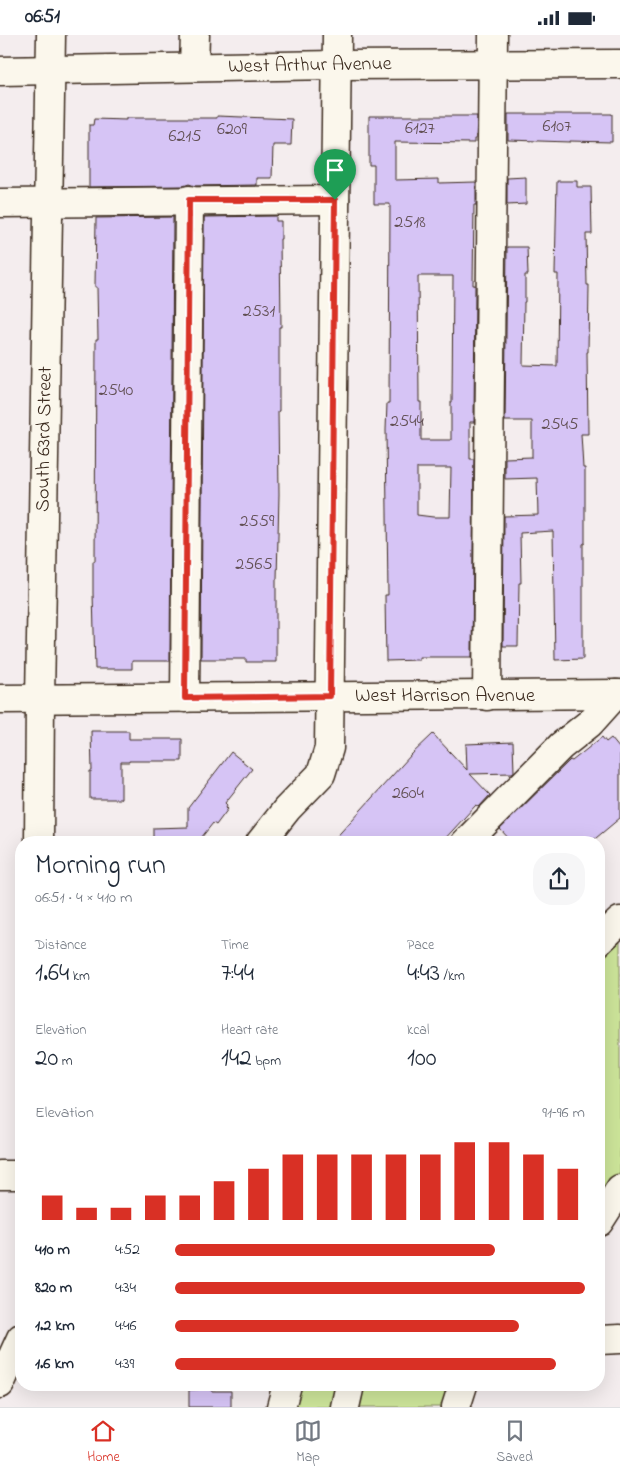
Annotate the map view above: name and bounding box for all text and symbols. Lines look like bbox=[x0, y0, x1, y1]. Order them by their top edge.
text: 06:51 bbox=[25, 4, 60, 31]
street label: West Arthur Avenue bbox=[228, 50, 392, 82]
house number: 6107 bbox=[543, 114, 572, 140]
house number: 6127 bbox=[405, 116, 436, 142]
house number: 6209 bbox=[217, 117, 248, 143]
house number: 6215 bbox=[169, 124, 201, 150]
pin bbox=[314, 149, 356, 200]
icon: arrive bbox=[321, 156, 349, 184]
house number: 2518 bbox=[394, 210, 426, 236]
house number: 2531 bbox=[243, 299, 275, 325]
street label: South 63rd Street bbox=[29, 366, 61, 512]
house number: 2540 bbox=[99, 378, 133, 404]
house number: 2544 bbox=[390, 409, 425, 435]
house number: 2545 bbox=[542, 412, 578, 438]
house number: 2559 bbox=[240, 509, 275, 535]
house number: 2565 bbox=[235, 552, 273, 578]
street label: West Harrison Avenue bbox=[355, 682, 535, 711]
house number: 2604 bbox=[392, 781, 425, 807]
text: Morning run bbox=[35, 846, 166, 887]
button: share bbox=[533, 853, 585, 905]
text: 06:51 · 4 × 410 m bbox=[35, 886, 132, 910]
text: Distance bbox=[35, 935, 87, 956]
text: Time bbox=[221, 935, 249, 956]
text: Pace bbox=[407, 935, 434, 956]
text: 1.64 bbox=[35, 956, 69, 992]
text: 7:44 bbox=[221, 956, 254, 992]
text: 4:43 bbox=[407, 956, 440, 992]
text: km bbox=[69, 966, 90, 987]
text: /km bbox=[440, 966, 465, 987]
text: Elevation bbox=[35, 1020, 86, 1041]
text: Heart rate bbox=[221, 1020, 278, 1041]
text: kcal bbox=[407, 1020, 429, 1041]
text: 20 bbox=[35, 1041, 58, 1077]
text: 142 bbox=[221, 1041, 252, 1077]
text: 100 bbox=[407, 1041, 437, 1077]
text: m bbox=[58, 1051, 73, 1072]
text: bpm bbox=[252, 1051, 281, 1072]
text: Elevation bbox=[35, 1101, 94, 1125]
text: 91–96 m bbox=[542, 1101, 585, 1125]
text: 410 m bbox=[35, 1238, 70, 1262]
text: 4:52 bbox=[115, 1238, 140, 1262]
text: 820 m bbox=[35, 1276, 72, 1300]
text: 4:34 bbox=[115, 1276, 136, 1300]
text: 1.2 km bbox=[35, 1314, 75, 1338]
text: 4:46 bbox=[115, 1314, 137, 1338]
text: 1.6 km bbox=[35, 1352, 74, 1376]
text: 4:39 bbox=[115, 1352, 134, 1376]
tab: Home bbox=[87, 1417, 120, 1468]
tab: Map bbox=[294, 1417, 322, 1468]
tab: Saved bbox=[496, 1417, 533, 1468]

